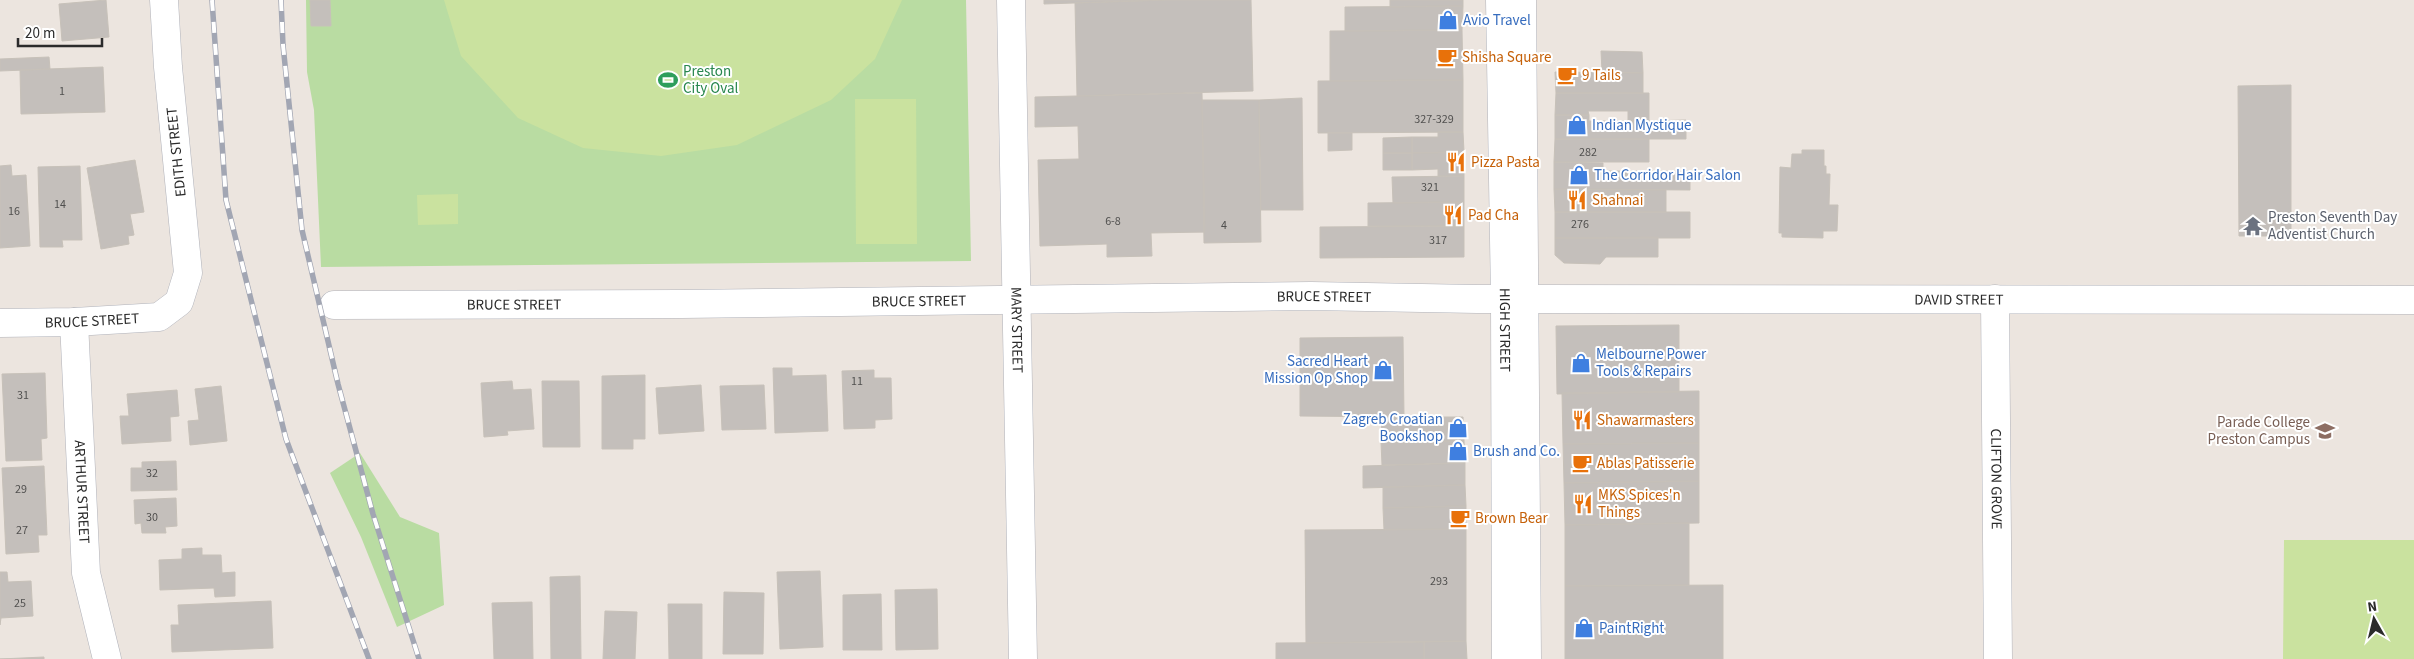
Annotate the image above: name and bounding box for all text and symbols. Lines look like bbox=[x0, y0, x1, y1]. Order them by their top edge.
shop icon: Avio Travel bbox=[1437, 9, 1459, 31]
place label: Avio Travel bbox=[1463, 10, 1531, 31]
scale bar bbox=[18, 15, 101, 47]
text: 20 m bbox=[25, 23, 55, 44]
cafe icon: Shisha Square bbox=[1436, 46, 1458, 68]
place label: Shisha Square bbox=[1462, 47, 1551, 68]
place label: Preston City Oval bbox=[683, 61, 739, 99]
cafe icon: 9 Tails bbox=[1556, 64, 1578, 86]
place label: 9 Tails bbox=[1582, 65, 1621, 86]
sports icon: Preston City Oval bbox=[657, 69, 679, 91]
house number: 1 bbox=[59, 83, 65, 100]
street label: EDITH STREET bbox=[161, 106, 192, 198]
house number: 327-329 bbox=[1414, 111, 1454, 128]
shop icon: Indian Mystique bbox=[1566, 114, 1588, 136]
place label: Indian Mystique bbox=[1592, 115, 1692, 136]
house number: 282 bbox=[1579, 144, 1597, 161]
restaurant icon: Pizza Pasta bbox=[1445, 151, 1467, 173]
place label: Pizza Pasta bbox=[1471, 152, 1540, 173]
shop icon: The Corridor Hair Salon bbox=[1568, 164, 1590, 186]
place label: The Corridor Hair Salon bbox=[1594, 165, 1741, 186]
house number: 321 bbox=[1421, 179, 1439, 196]
restaurant icon: Shahnai bbox=[1566, 189, 1588, 211]
place label: Shahnai bbox=[1592, 190, 1643, 211]
house number: 14 bbox=[54, 196, 66, 213]
house number: 16 bbox=[8, 203, 20, 220]
restaurant icon: Pad Cha bbox=[1442, 204, 1464, 226]
place label: Pad Cha bbox=[1468, 205, 1519, 226]
place label: Preston Seventh Day Adventist Church bbox=[2268, 207, 2397, 245]
house number: 6-8 bbox=[1105, 213, 1121, 230]
temple icon: Preston Seventh Day Adventist Church bbox=[2242, 215, 2264, 237]
house number: 276 bbox=[1571, 216, 1589, 233]
house number: 4 bbox=[1221, 217, 1227, 234]
house number: 317 bbox=[1429, 232, 1447, 249]
street label: BRUCE STREET bbox=[1276, 286, 1371, 308]
street label: MARY STREET bbox=[1005, 287, 1028, 373]
street label: HIGH STREET bbox=[1494, 288, 1515, 372]
street label: DAVID STREET bbox=[1914, 289, 2004, 311]
street label: BRUCE STREET bbox=[871, 290, 966, 313]
street label: BRUCE STREET bbox=[467, 294, 561, 316]
street label: BRUCE STREET bbox=[44, 308, 140, 333]
place label: Melbourne Power Tools & Repairs bbox=[1596, 344, 1707, 382]
place label: Sacred Heart Mission Op Shop bbox=[1264, 351, 1368, 389]
shop icon: Melbourne Power Tools & Repairs bbox=[1570, 352, 1592, 374]
shop icon: Sacred Heart Mission Op Shop bbox=[1372, 359, 1394, 381]
house number: 11 bbox=[851, 373, 863, 390]
house number: 31 bbox=[17, 387, 29, 404]
place label: Zagreb Croatian Bookshop bbox=[1343, 409, 1443, 447]
restaurant icon: Shawarmasters bbox=[1571, 409, 1593, 431]
place label: Shawarmasters bbox=[1597, 410, 1694, 431]
place label: Parade College Preston Campus bbox=[2207, 412, 2310, 450]
shop icon: Zagreb Croatian Bookshop bbox=[1447, 417, 1469, 439]
school or university icon: Parade College Preston Campus bbox=[2314, 420, 2336, 442]
street label: CLIFTON GROVE bbox=[1985, 428, 2007, 530]
street label: ARTHUR STREET bbox=[69, 440, 95, 544]
shop icon: Brush and Co. bbox=[1447, 440, 1469, 462]
place label: Brush and Co. bbox=[1473, 441, 1560, 462]
cafe icon: Ablas Patisserie bbox=[1571, 452, 1593, 474]
place label: Ablas Patisserie bbox=[1597, 453, 1694, 474]
house number: 32 bbox=[146, 465, 158, 482]
house number: 29 bbox=[15, 481, 27, 498]
place label: MKS Spices'n Things bbox=[1598, 485, 1681, 523]
restaurant icon: MKS Spices'n Things bbox=[1572, 493, 1594, 515]
cafe icon: Brown Bear bbox=[1449, 507, 1471, 529]
place label: Brown Bear bbox=[1475, 508, 1549, 529]
house number: 30 bbox=[146, 509, 158, 526]
house number: 27 bbox=[16, 522, 28, 539]
house number: 293 bbox=[1430, 573, 1448, 590]
north arrow bbox=[2349, 594, 2399, 644]
house number: 25 bbox=[14, 595, 26, 612]
text: N bbox=[2366, 597, 2378, 618]
shop icon: PaintRight bbox=[1573, 617, 1595, 639]
place label: PaintRight bbox=[1599, 618, 1664, 639]

